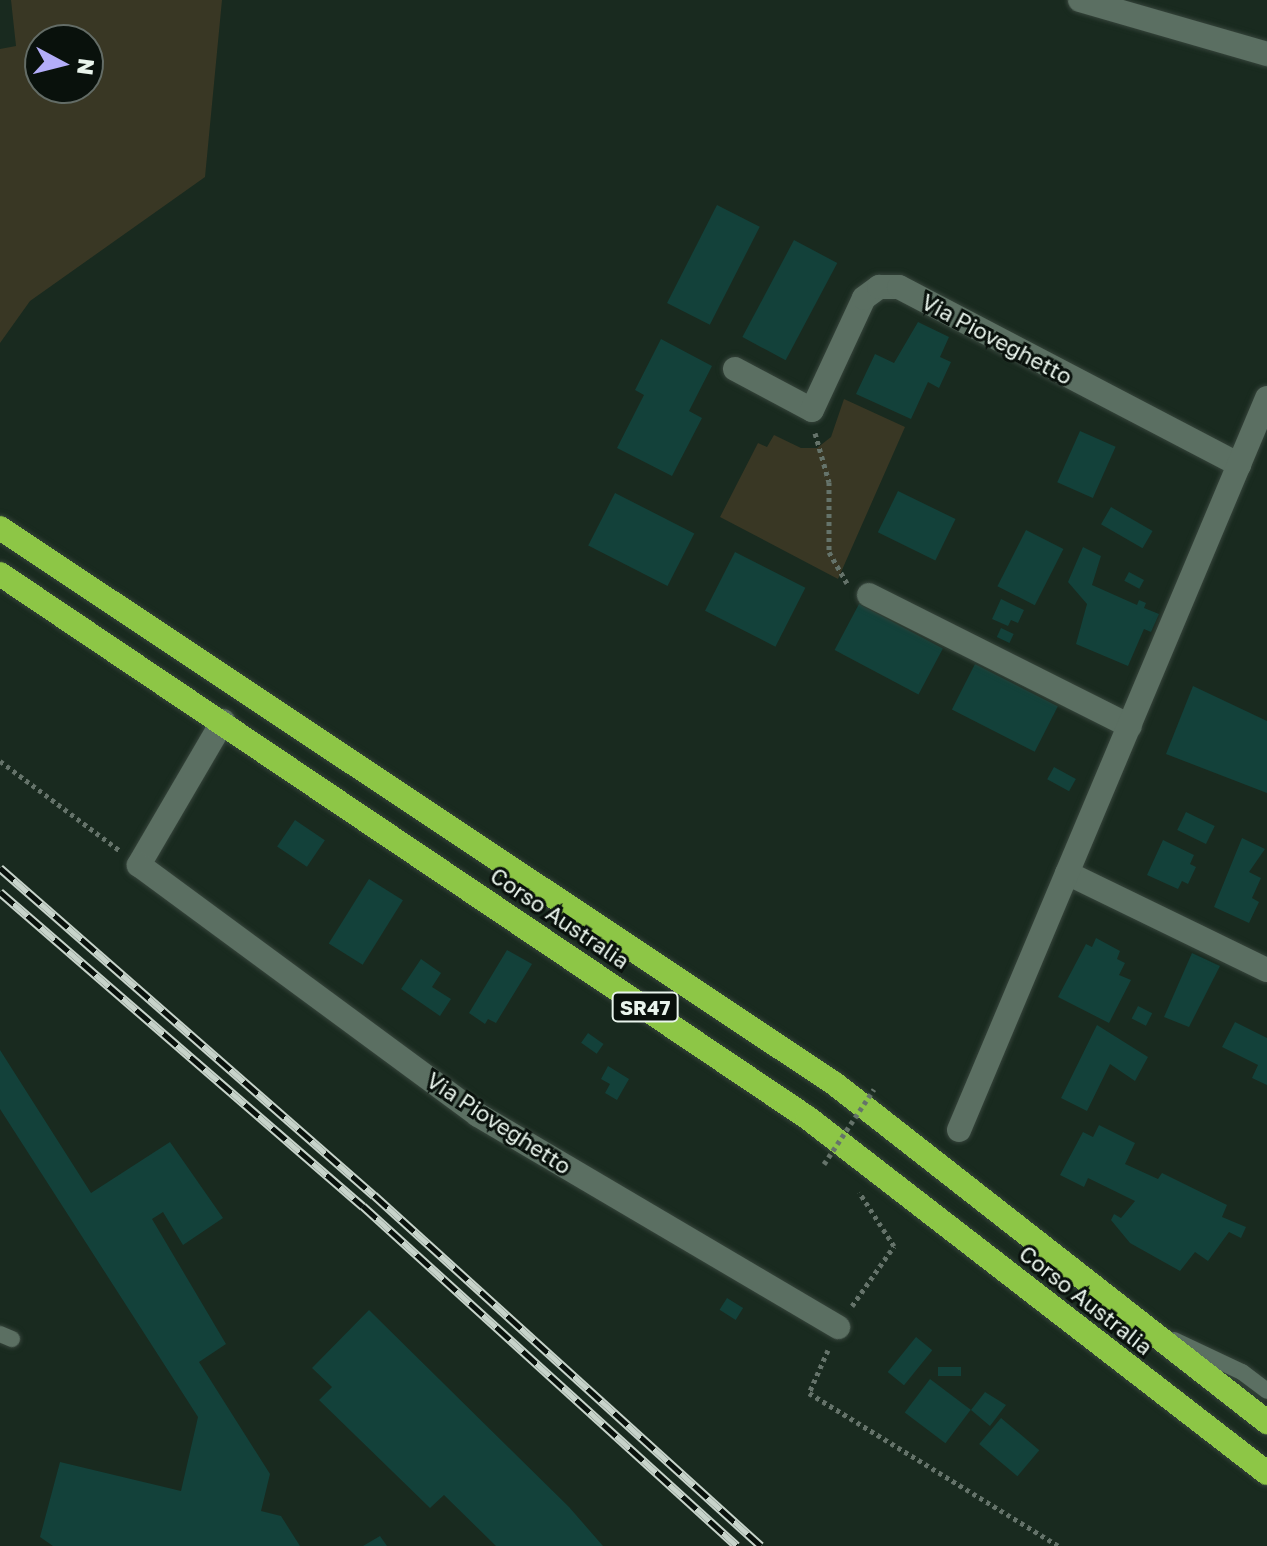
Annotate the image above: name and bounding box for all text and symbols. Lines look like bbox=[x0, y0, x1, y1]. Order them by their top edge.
north arrow bbox=[24, 24, 104, 104]
text: N bbox=[72, 57, 101, 77]
street label: Via Pioveghetto bbox=[917, 288, 1077, 390]
street label: Corso Australia bbox=[486, 862, 634, 974]
road number: SR47 bbox=[611, 991, 679, 1023]
street label: Via Pioveghetto bbox=[422, 1067, 576, 1179]
street label: Corso Australia bbox=[1014, 1240, 1158, 1360]

